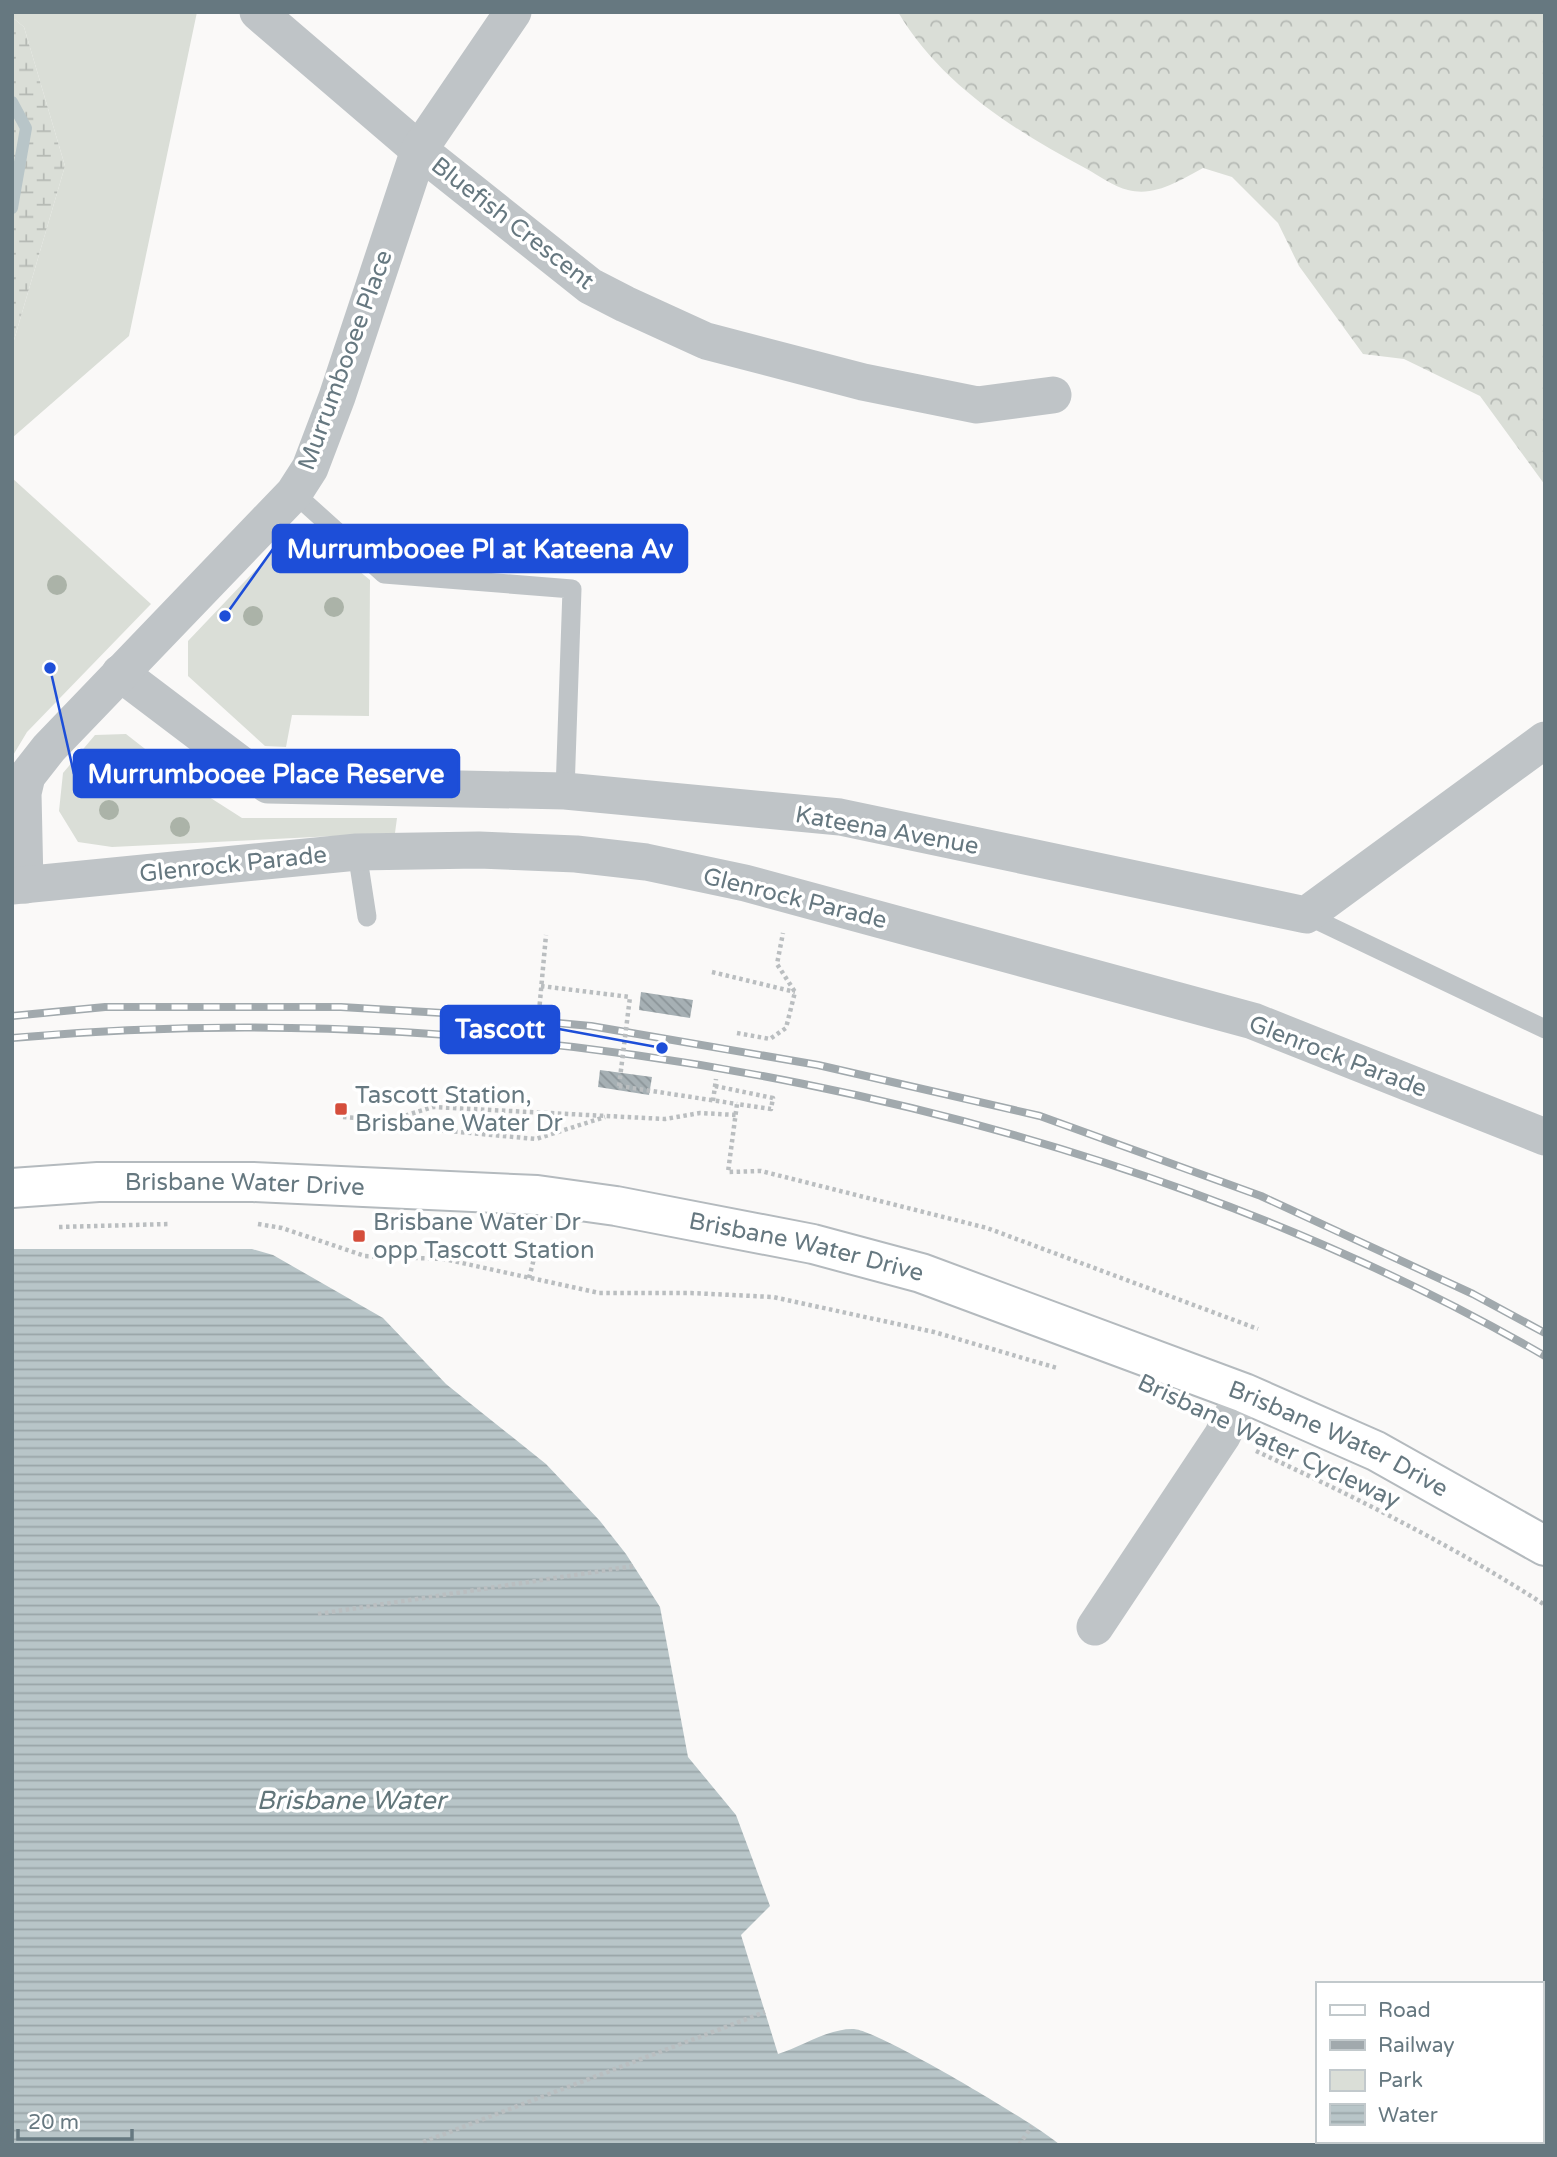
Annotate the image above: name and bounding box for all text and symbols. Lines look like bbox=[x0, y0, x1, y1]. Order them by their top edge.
street label: Bluefish Crescent bbox=[426, 151, 600, 296]
street label: Murrumbooee Place bbox=[292, 246, 399, 474]
callout: Murrumbooee Pl at Kateena Av bbox=[273, 525, 687, 572]
text: Murrumbooee Pl at Kateena Av bbox=[287, 534, 673, 565]
callout: Murrumbooee Place Reserve bbox=[74, 750, 459, 797]
text: Murrumbooee Place Reserve bbox=[88, 759, 445, 790]
street label: Kateena Avenue bbox=[793, 800, 981, 861]
street label: Glenrock Parade bbox=[138, 840, 328, 889]
street label: Glenrock Parade bbox=[700, 862, 890, 935]
callout: Tascott bbox=[441, 1006, 559, 1053]
street label: Glenrock Parade bbox=[1245, 1009, 1431, 1104]
text: Tascott bbox=[454, 1014, 545, 1045]
place label: Tascott Station, Brisbane Water Dr bbox=[355, 1081, 564, 1138]
marker: Tascott Station, Brisbane Water Dr bbox=[333, 1101, 349, 1117]
street label: Brisbane Water Drive bbox=[125, 1168, 365, 1202]
street label: Brisbane Water Drive bbox=[687, 1206, 927, 1288]
place label: Brisbane Water Dr opp Tascott Station bbox=[373, 1208, 595, 1265]
marker: Brisbane Water Dr opp Tascott Station bbox=[351, 1228, 367, 1244]
street label: Brisbane Water Cycleway bbox=[1133, 1368, 1405, 1515]
street label: Brisbane Water Drive bbox=[1224, 1375, 1453, 1504]
water label: Brisbane Water bbox=[256, 1785, 449, 1816]
legend bbox=[1316, 1982, 1543, 2143]
text: Road bbox=[1378, 1998, 1431, 2023]
text: Railway bbox=[1378, 2033, 1455, 2058]
text: Park bbox=[1378, 2068, 1423, 2093]
scale bar bbox=[18, 2098, 131, 2142]
text: Water bbox=[1378, 2103, 1438, 2128]
text: 20 m bbox=[28, 2110, 79, 2135]

